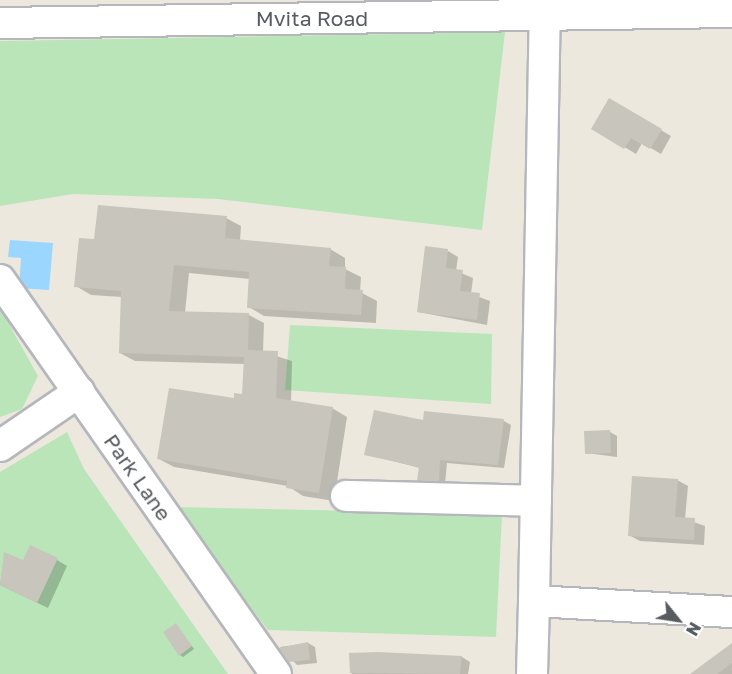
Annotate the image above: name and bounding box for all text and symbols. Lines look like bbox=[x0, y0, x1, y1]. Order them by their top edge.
street label: Mvita Road bbox=[256, 5, 368, 31]
street label: Park Lane bbox=[99, 429, 177, 525]
north arrow bbox=[648, 590, 708, 650]
text: N bbox=[682, 619, 705, 639]

